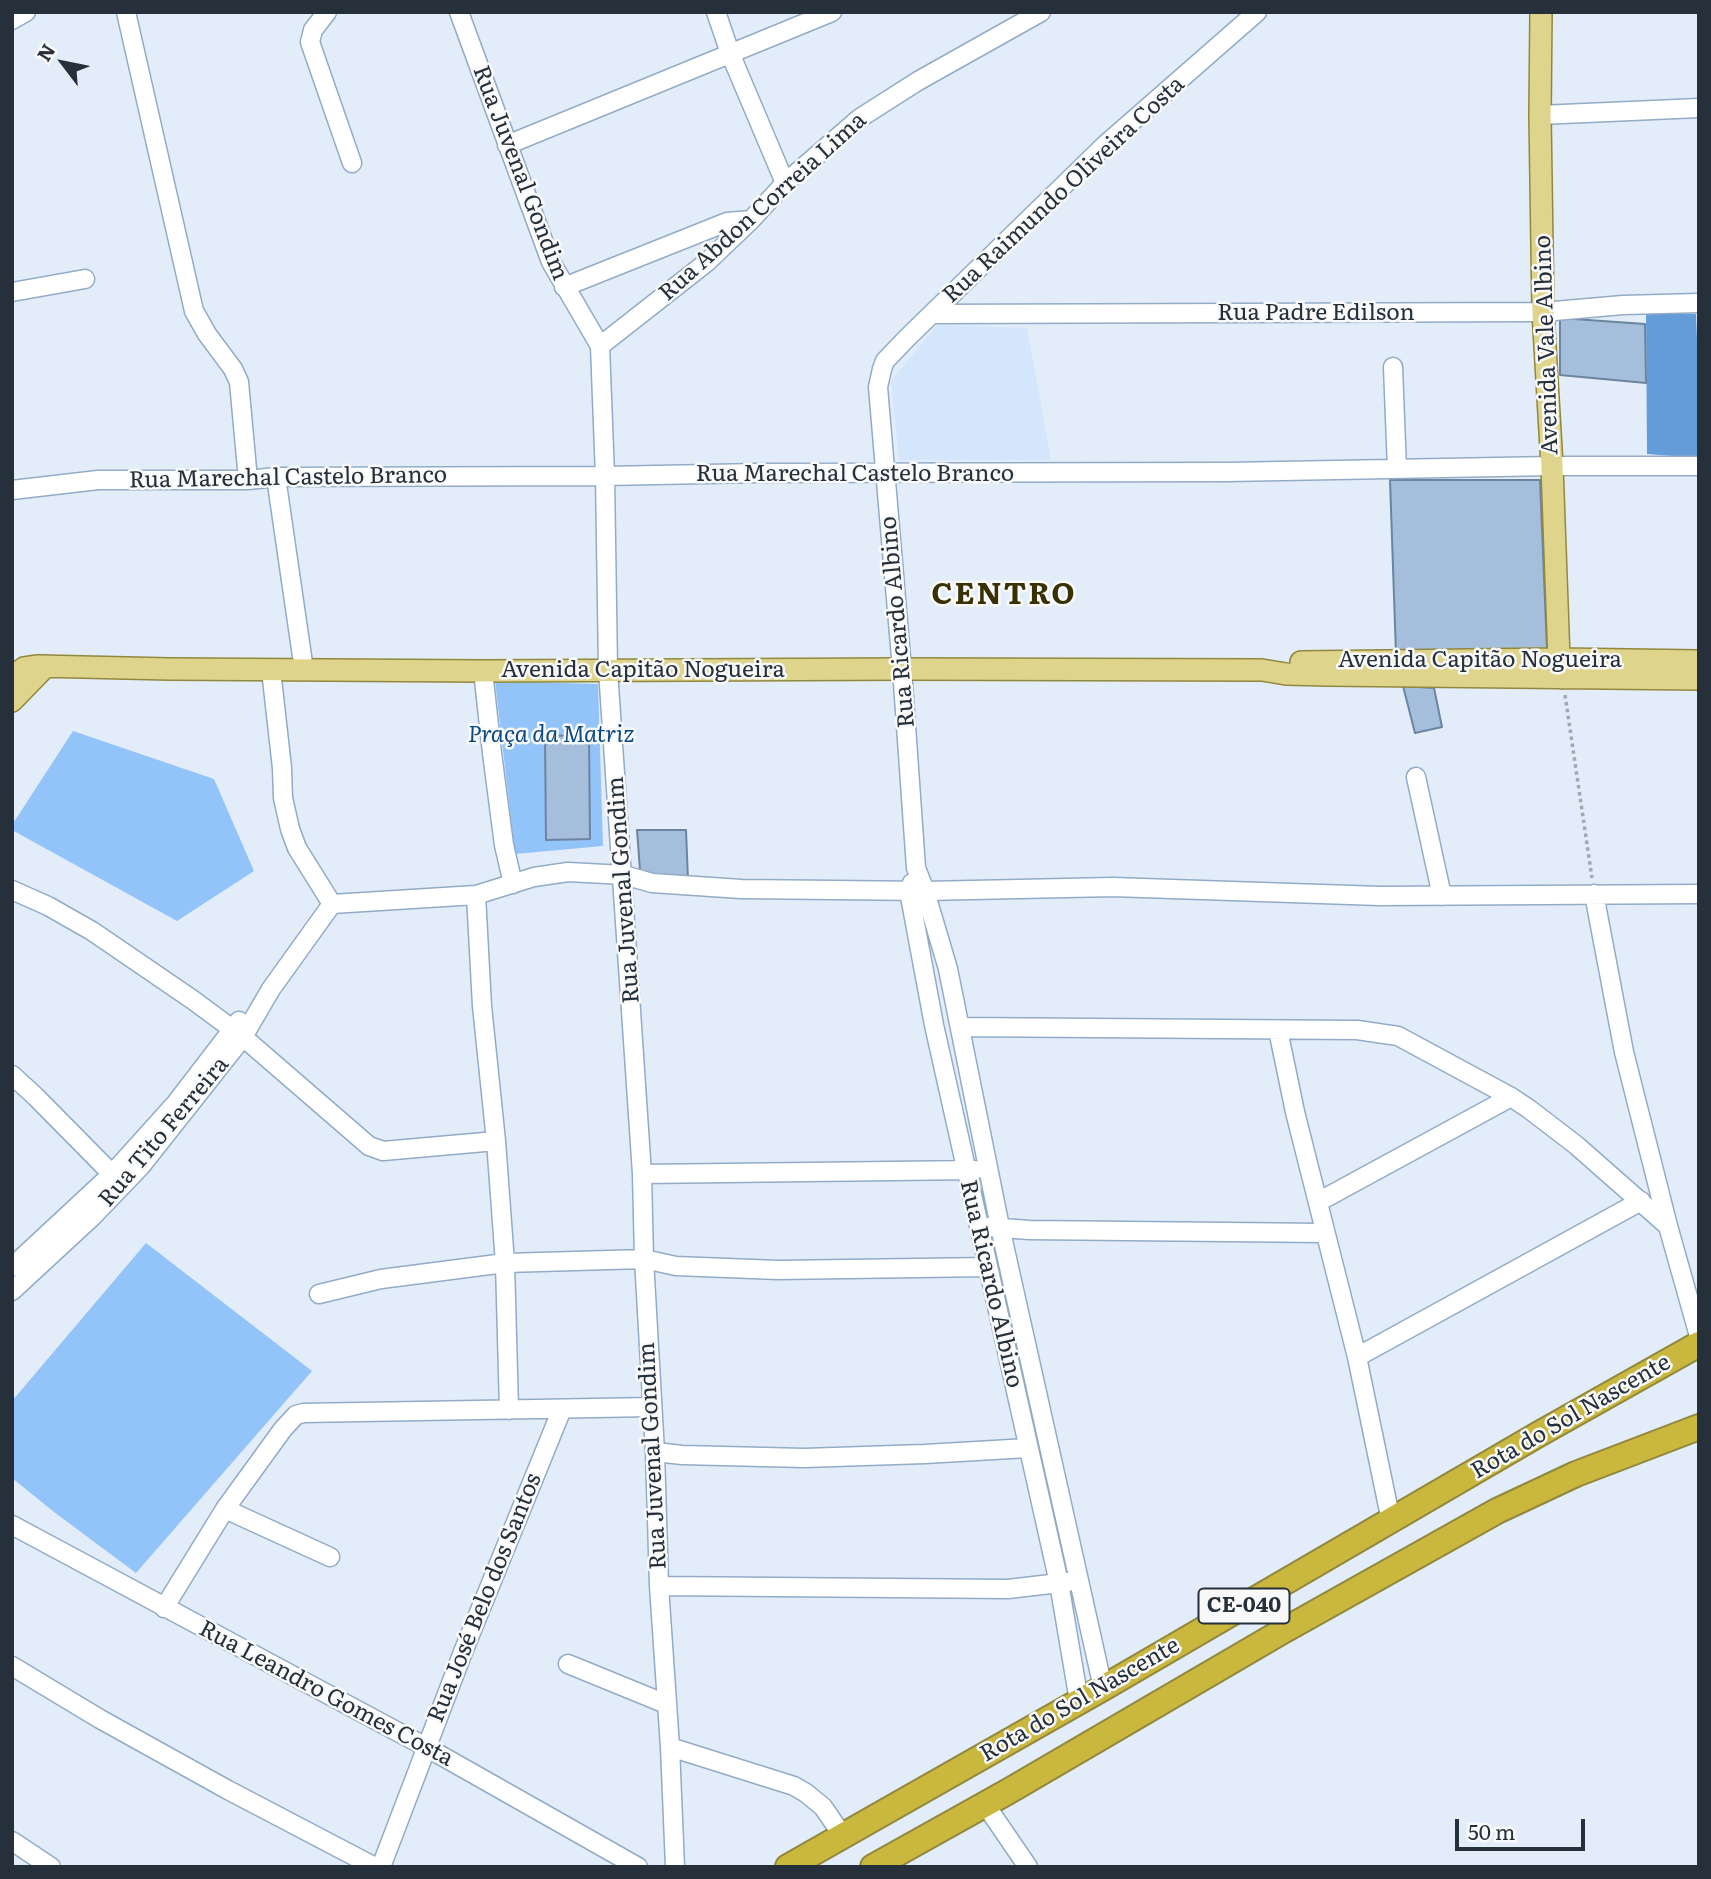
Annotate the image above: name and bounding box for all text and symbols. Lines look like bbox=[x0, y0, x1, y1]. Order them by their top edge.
north arrow bbox=[28, 28, 98, 98]
text: N bbox=[29, 38, 61, 66]
street label: Rua Juvenal Gondim bbox=[466, 62, 574, 284]
street label: Rua Raimundo Oliveira Costa bbox=[937, 71, 1191, 309]
street label: Rua Abdon Correia Lima bbox=[654, 107, 872, 307]
street label: Avenida Vale Albino bbox=[1529, 235, 1565, 455]
street label: Rua Padre Edilson bbox=[1217, 299, 1415, 327]
street label: Rua Marechal Castelo Branco bbox=[696, 460, 1014, 488]
street label: Rua Marechal Castelo Branco bbox=[129, 461, 447, 495]
street label: Rua Ricardo Albino bbox=[875, 515, 921, 729]
district label: CENTRO bbox=[932, 577, 1076, 613]
street label: Avenida Capitão Nogueira bbox=[1338, 646, 1622, 674]
street label: Avenida Capitão Nogueira bbox=[501, 656, 785, 684]
park label: Praça da Matriz bbox=[468, 721, 634, 749]
street label: Rua Juvenal Gondim bbox=[602, 776, 646, 1004]
street label: Rua Tito Ferreira bbox=[93, 1051, 235, 1213]
street label: Rua Ricardo Albino bbox=[954, 1177, 1028, 1391]
street label: Rua Juvenal Gondim bbox=[633, 1342, 673, 1570]
street label: Rota do Sol Nascente bbox=[1466, 1349, 1676, 1485]
street label: Rua José Belo dos Santos bbox=[422, 1469, 548, 1727]
road number: CE-040 bbox=[1198, 1588, 1290, 1624]
street label: Rua Leandro Gomes Costa bbox=[194, 1615, 458, 1773]
street label: Rota do Sol Nascente bbox=[975, 1632, 1185, 1768]
scale bar bbox=[1459, 1806, 1588, 1850]
text: 50 m bbox=[1468, 1815, 1515, 1846]

